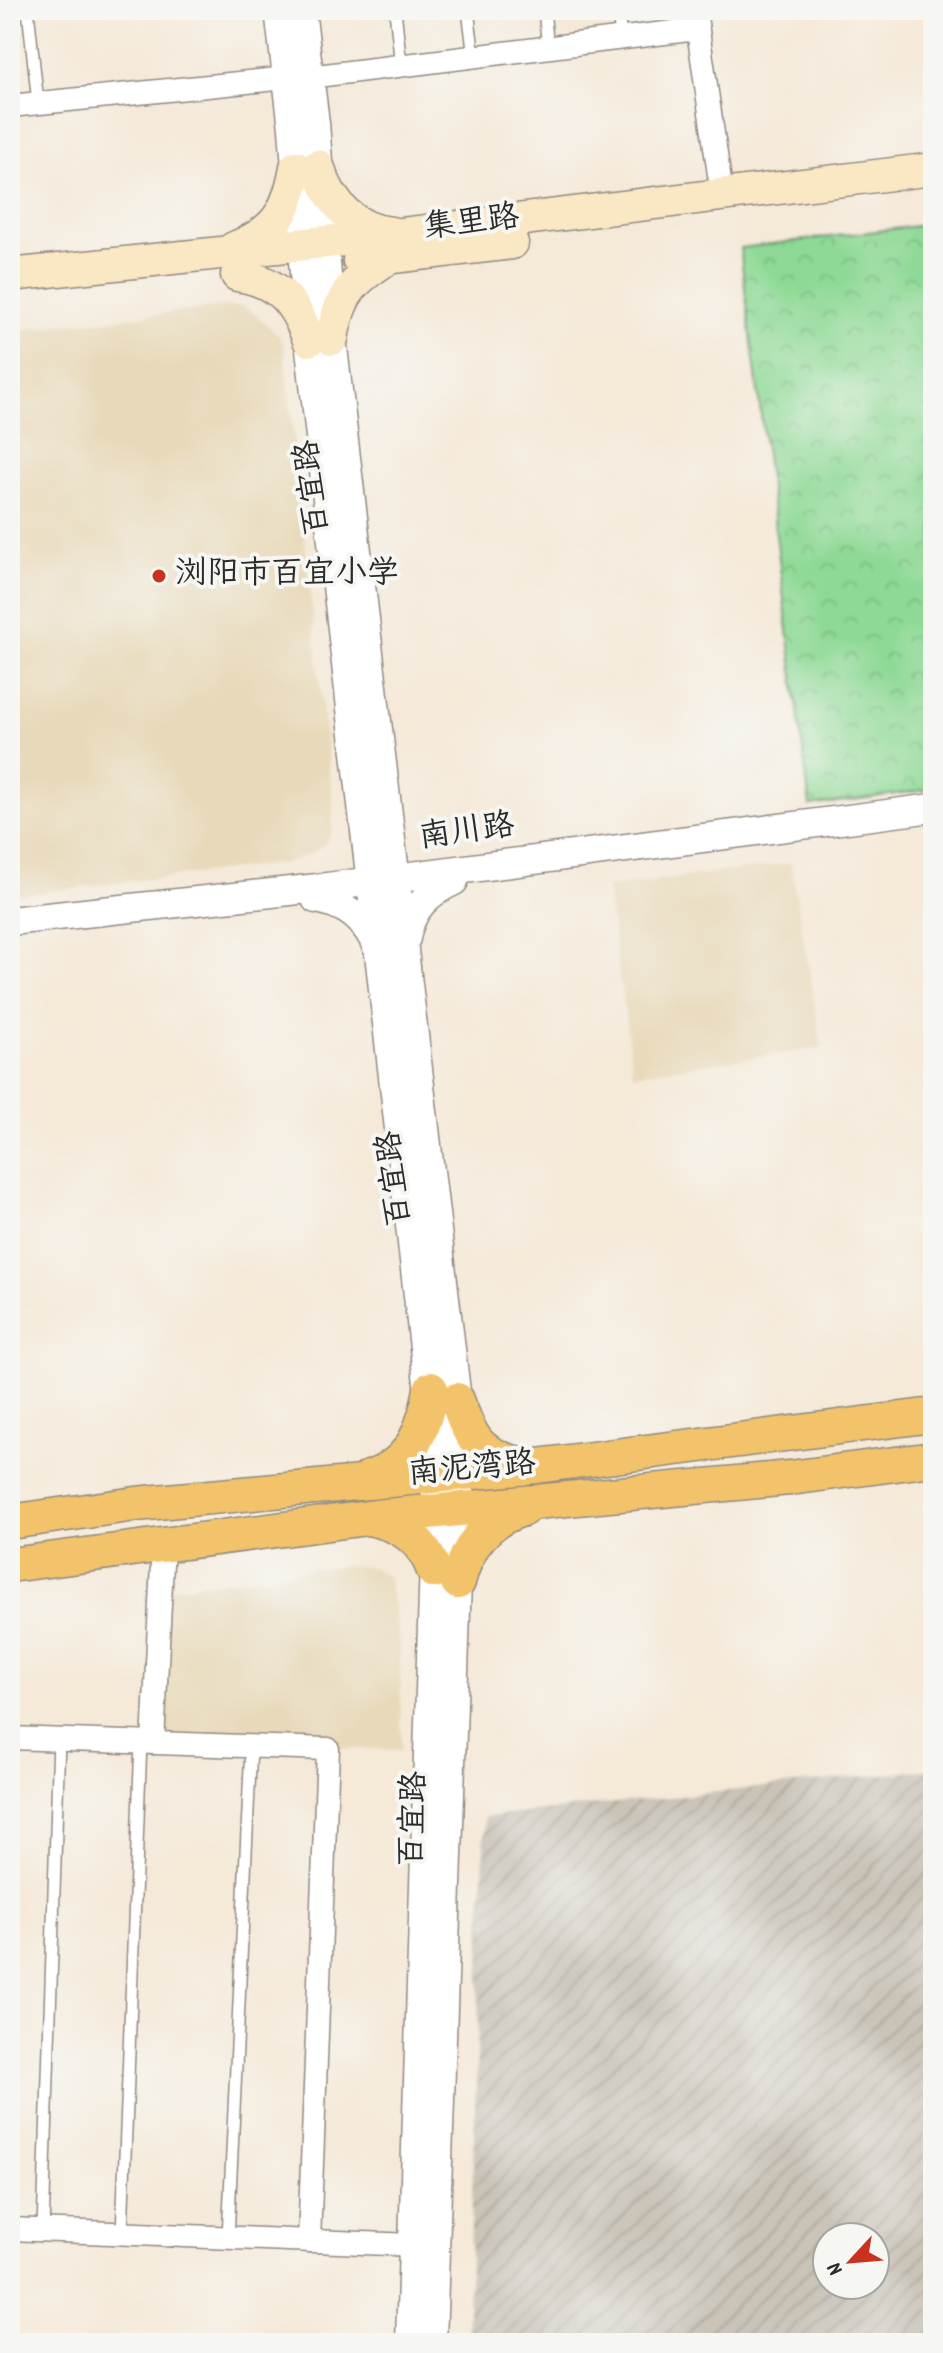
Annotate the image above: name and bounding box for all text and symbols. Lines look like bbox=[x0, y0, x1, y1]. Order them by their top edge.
street label: 集里路 bbox=[422, 196, 522, 254]
street label: 百宜路 bbox=[286, 437, 344, 537]
place label: 浏阳市百宜小学 bbox=[175, 553, 399, 599]
marker: 浏阳市百宜小学 bbox=[150, 567, 168, 585]
street label: 南川路 bbox=[416, 805, 518, 863]
street label: 百宜路 bbox=[368, 1128, 426, 1228]
street label: 南泥湾路 bbox=[406, 1443, 538, 1499]
street label: 百宜路 bbox=[391, 1770, 441, 1868]
north arrow bbox=[811, 2221, 891, 2301]
text: N bbox=[820, 2256, 852, 2280]

